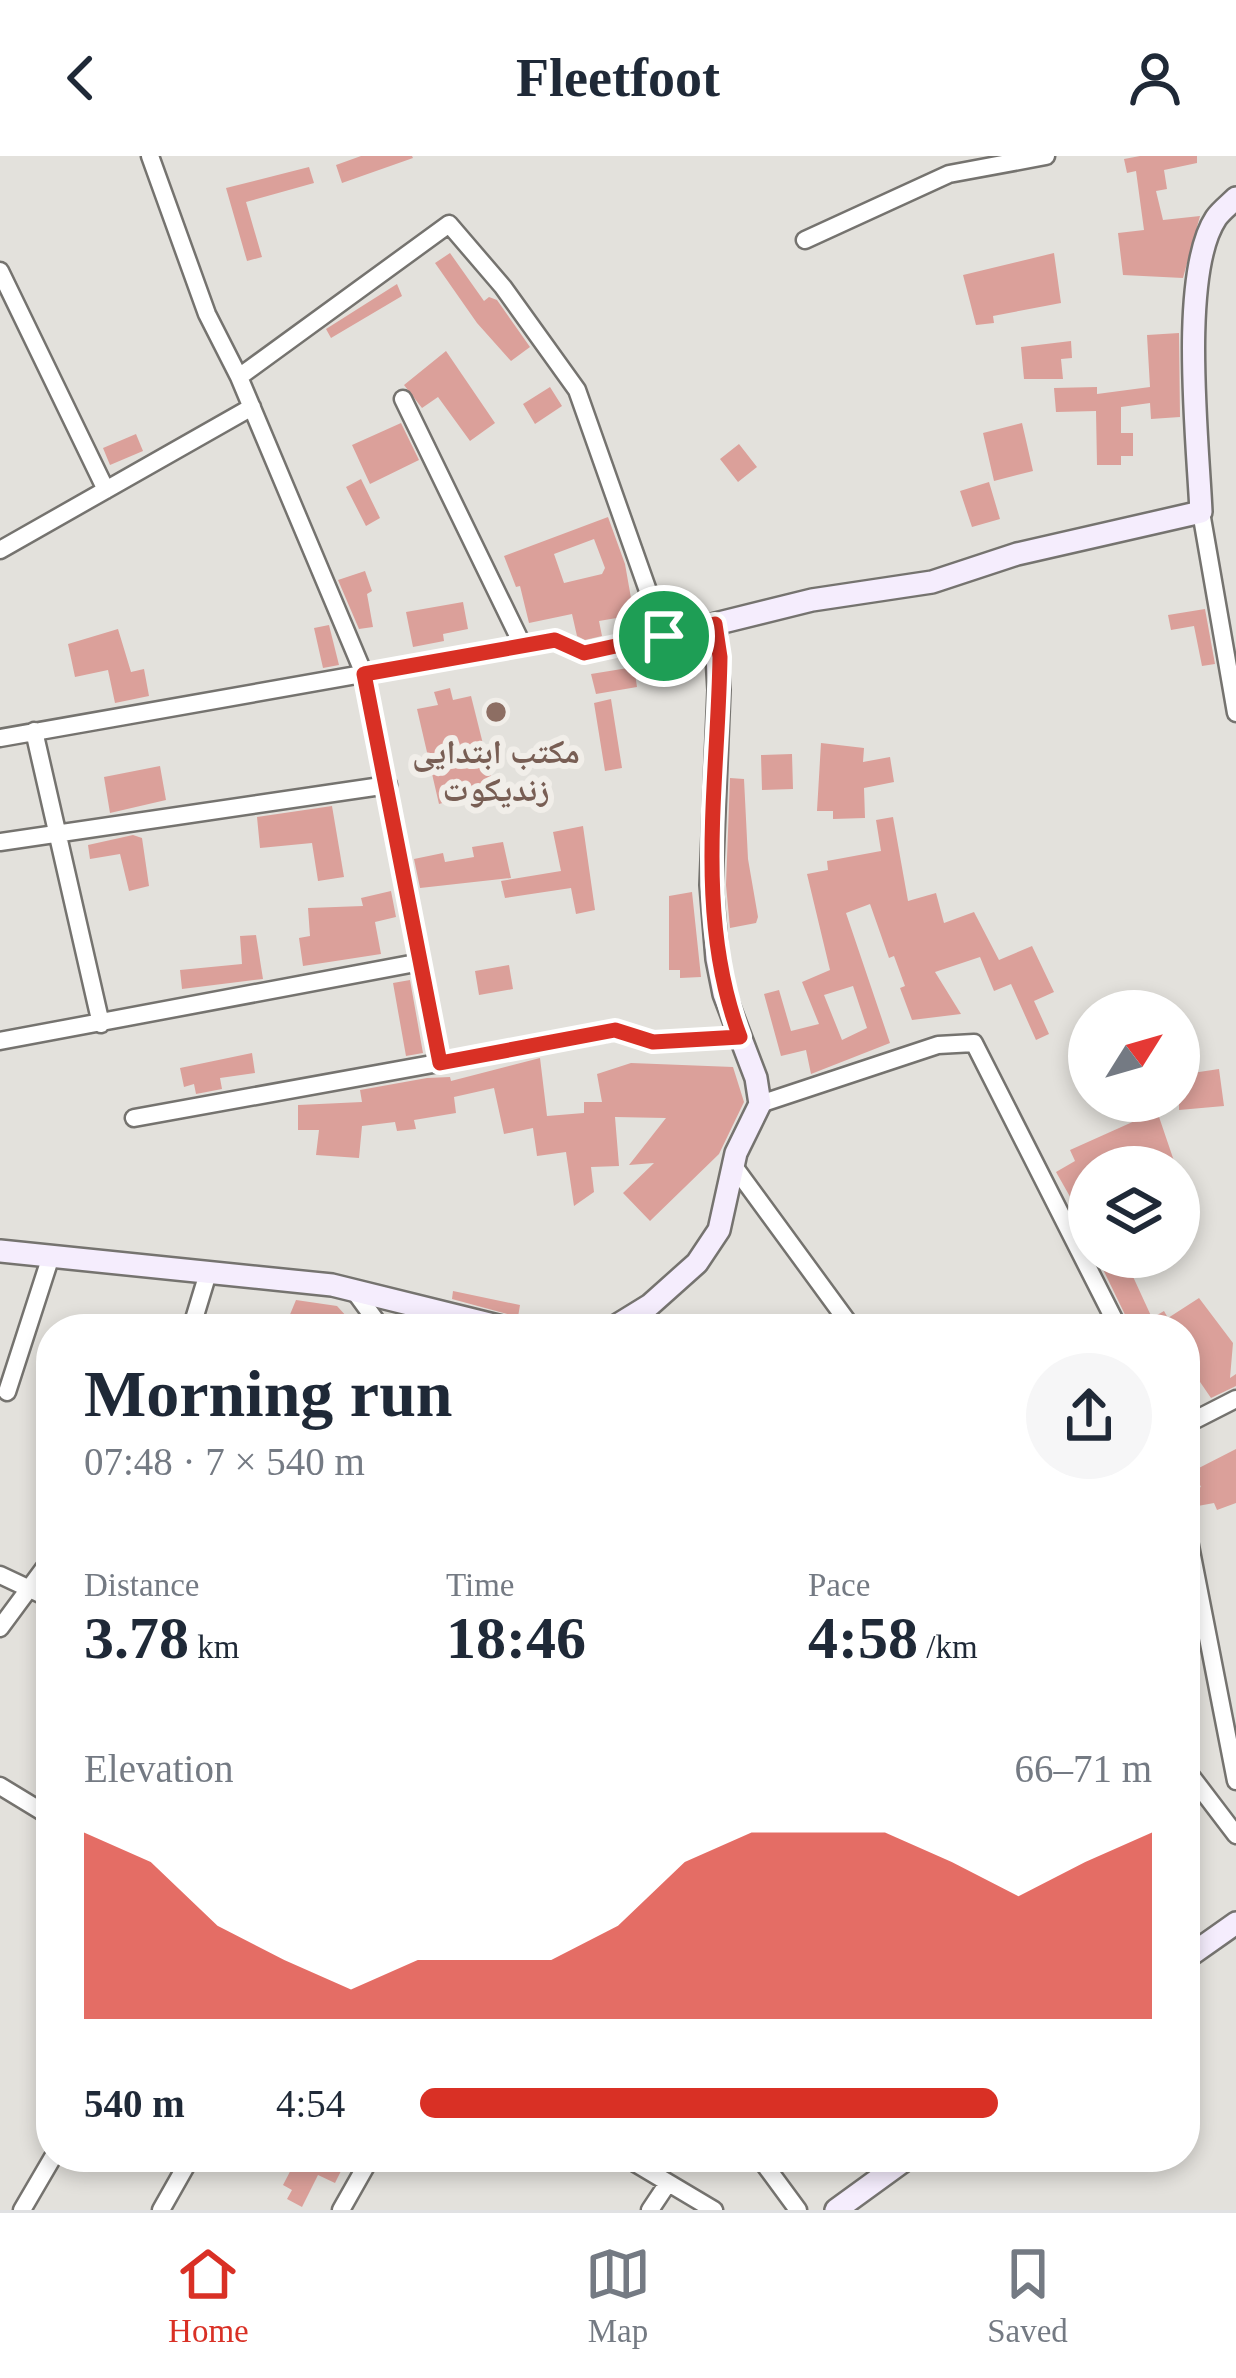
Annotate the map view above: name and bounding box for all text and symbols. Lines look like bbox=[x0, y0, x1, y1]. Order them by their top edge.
icon: back bbox=[48, 45, 114, 111]
icon: person bbox=[1122, 45, 1188, 111]
text: Fleetfoot bbox=[516, 48, 720, 108]
pin bbox=[613, 585, 715, 687]
icon: arrive bbox=[631, 603, 697, 669]
marker: مکتب ابتدایی زندیکوت bbox=[483, 699, 509, 725]
place label: مکتب ابتدایی زندیکوت bbox=[412, 734, 580, 808]
north arrow bbox=[1068, 990, 1200, 1122]
map controls bbox=[1068, 990, 1200, 1278]
button: layers bbox=[1068, 1146, 1200, 1278]
button: share bbox=[1026, 1353, 1152, 1479]
text: Morning run bbox=[84, 1357, 453, 1430]
text: 07:48 · 7 × 540 m bbox=[84, 1440, 365, 1483]
text: Distance bbox=[84, 1567, 199, 1603]
text: Time bbox=[446, 1567, 514, 1603]
text: Pace bbox=[808, 1567, 870, 1603]
text: 3.78 bbox=[84, 1605, 189, 1671]
text: 18:46 bbox=[446, 1605, 586, 1671]
text: 4:58 bbox=[808, 1605, 918, 1671]
text: km bbox=[189, 1629, 239, 1665]
text: /km bbox=[918, 1629, 978, 1665]
text: Elevation bbox=[84, 1747, 233, 1790]
text: 66–71 m bbox=[1014, 1747, 1152, 1790]
text: 540 m bbox=[84, 2082, 185, 2125]
text: 4:54 bbox=[276, 2082, 345, 2125]
tab: Home bbox=[168, 2241, 249, 2350]
tab: Map bbox=[585, 2241, 651, 2350]
tab: Saved bbox=[987, 2241, 1068, 2350]

